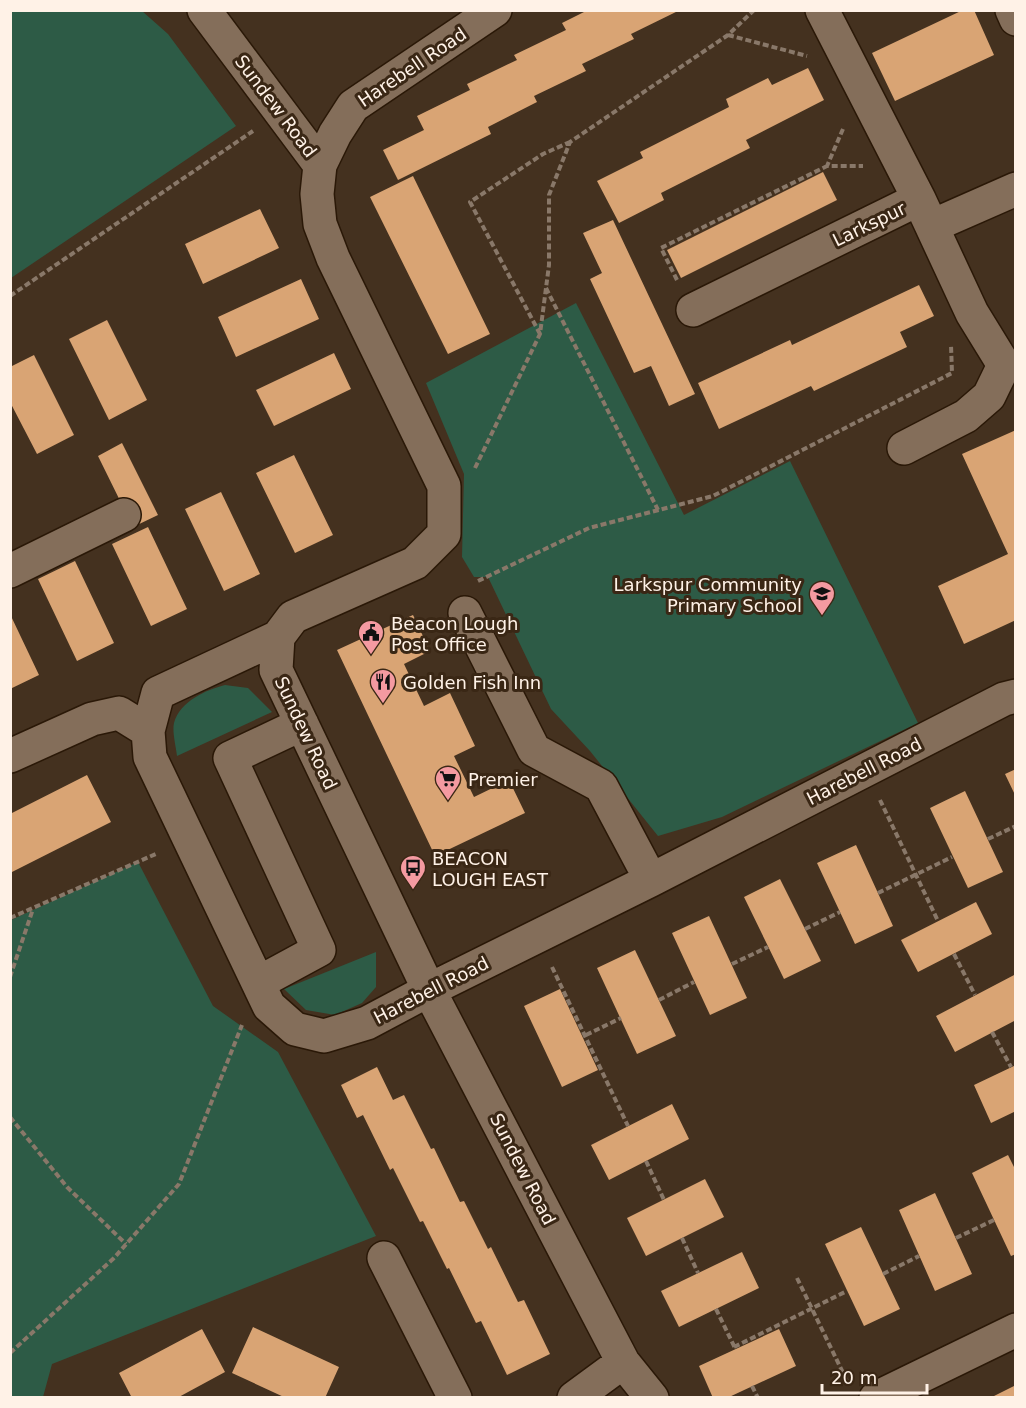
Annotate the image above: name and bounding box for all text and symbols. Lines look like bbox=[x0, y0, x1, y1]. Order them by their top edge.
street label: Harebell Road bbox=[354, 23, 470, 111]
street label: Sundew Road bbox=[231, 51, 321, 161]
street label: Larkspur bbox=[829, 197, 909, 251]
place label: Larkspur Community Primary School bbox=[614, 574, 802, 616]
school or university icon: Larkspur Community Primary School bbox=[807, 579, 837, 617]
place label: Beacon Lough Post Office bbox=[391, 613, 518, 655]
public building icon: Beacon Lough Post Office bbox=[356, 618, 386, 656]
restaurant icon: Golden Fish Inn bbox=[368, 667, 398, 705]
place label: Golden Fish Inn bbox=[403, 672, 541, 693]
street label: Sundew Road bbox=[271, 673, 341, 793]
street label: Harebell Road bbox=[803, 733, 925, 809]
supermarket icon: Premier bbox=[433, 764, 463, 802]
place label: Premier bbox=[468, 769, 538, 790]
place label: BEACON LOUGH EAST bbox=[432, 848, 549, 890]
bus stop icon: BEACON LOUGH EAST bbox=[398, 853, 428, 891]
street label: Harebell Road bbox=[370, 952, 492, 1028]
street label: Sundew Road bbox=[486, 1110, 560, 1228]
scale bar bbox=[822, 1357, 927, 1395]
text: 20 m bbox=[831, 1367, 877, 1388]

